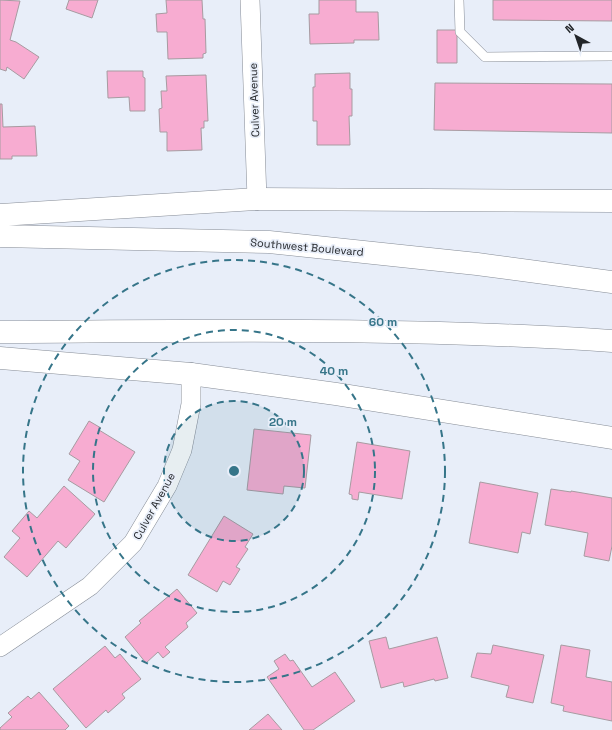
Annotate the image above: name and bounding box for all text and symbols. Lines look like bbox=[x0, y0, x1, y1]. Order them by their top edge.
north arrow bbox=[556, 16, 596, 56]
text: N bbox=[562, 21, 577, 36]
street label: Culver Avenue bbox=[246, 63, 262, 137]
street label: Southwest Boulevard bbox=[250, 235, 364, 259]
text: 60 m bbox=[369, 314, 397, 330]
text: 40 m bbox=[320, 363, 348, 379]
text: 20 m bbox=[269, 414, 297, 430]
centre of rings bbox=[227, 464, 241, 478]
street label: Culver Avenue bbox=[130, 470, 178, 542]

